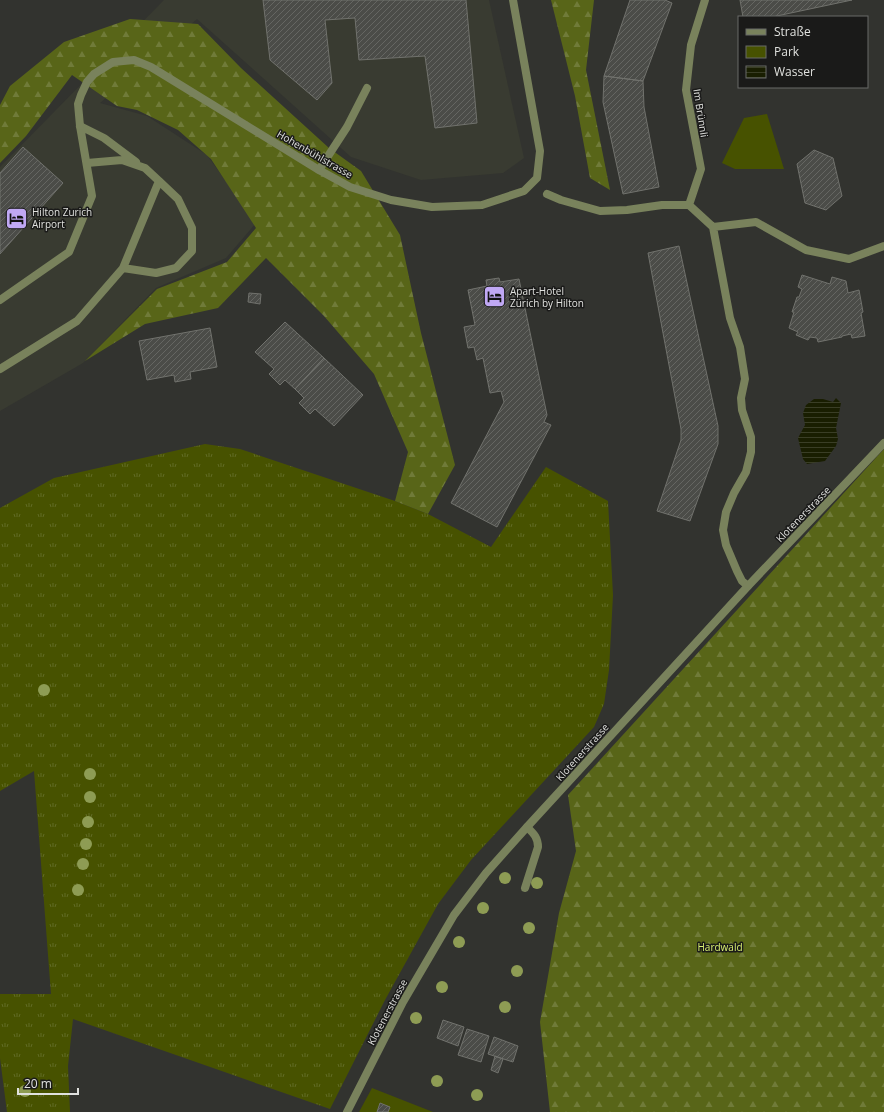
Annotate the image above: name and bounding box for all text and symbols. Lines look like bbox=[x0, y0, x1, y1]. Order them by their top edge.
legend bbox=[738, 16, 868, 88]
text: Straße bbox=[774, 23, 811, 40]
text: Park bbox=[774, 43, 800, 60]
text: Wasser bbox=[774, 63, 815, 80]
street label: Im Brünnli bbox=[690, 88, 712, 138]
street label: Hohenbühlstrasse bbox=[275, 127, 356, 182]
hotel icon: Hilton Zurich Airport bbox=[3, 205, 29, 231]
place label: Hilton Zurich Airport bbox=[32, 205, 92, 231]
hotel icon: Apart-Hotel Zürich by Hilton bbox=[482, 284, 508, 310]
place label: Apart-Hotel Zürich by Hilton bbox=[510, 284, 584, 310]
street label: Klotenerstrasse bbox=[773, 483, 834, 545]
street label: Klotenerstrasse bbox=[552, 720, 612, 784]
park label: Hardwald bbox=[697, 940, 743, 954]
street label: Klotenerstrasse bbox=[364, 976, 410, 1047]
scale bar bbox=[18, 1070, 78, 1096]
text: 20 m bbox=[24, 1075, 52, 1092]

